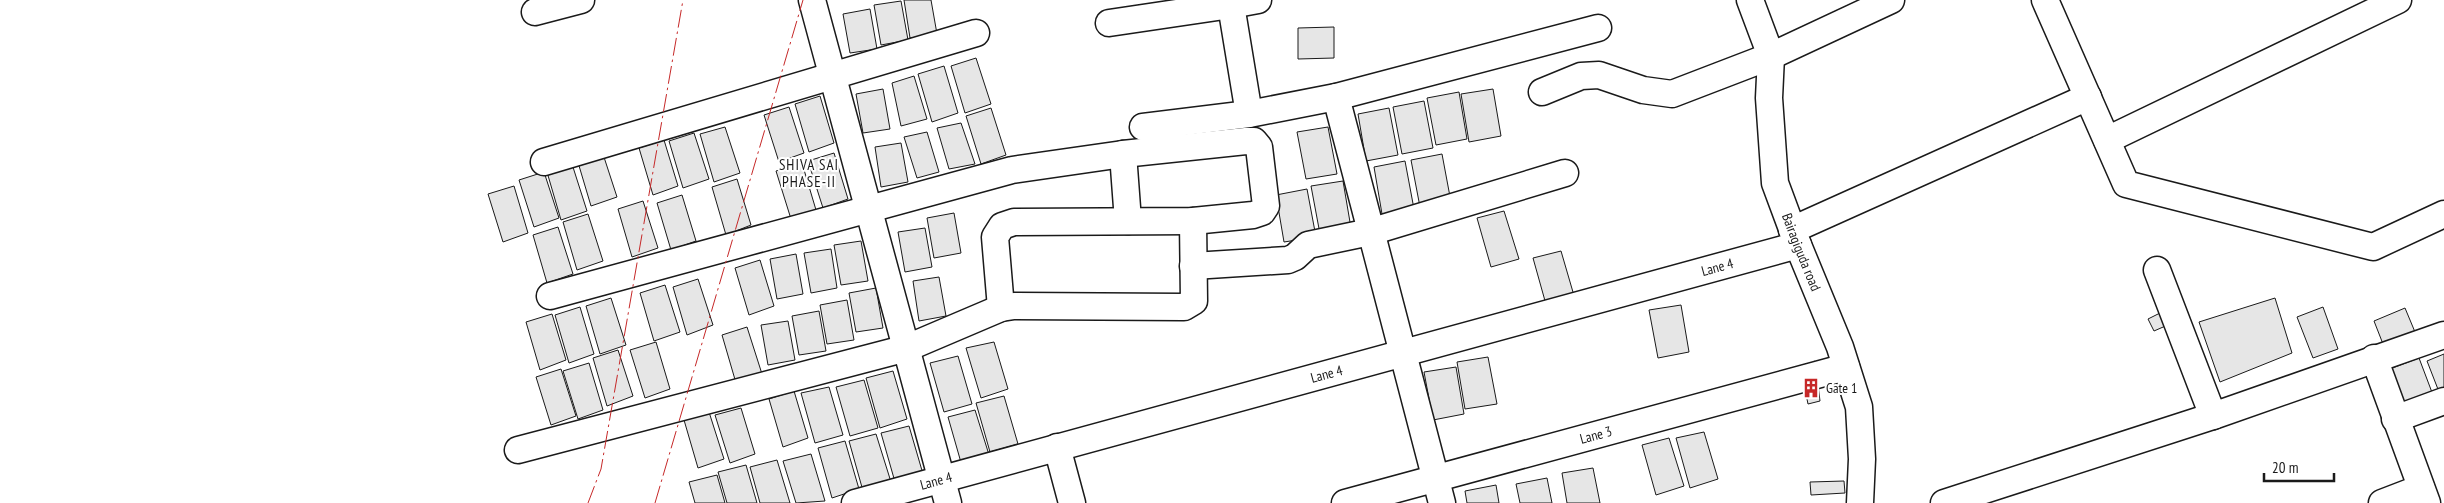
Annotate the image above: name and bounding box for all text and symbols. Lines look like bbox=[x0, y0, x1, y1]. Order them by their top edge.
district label: SHIVA SAI PHASE-II bbox=[779, 155, 839, 191]
street label: Bairagiguda road bbox=[1778, 211, 1825, 294]
street label: Lane 4 bbox=[1699, 254, 1736, 280]
street label: Lane 4 bbox=[1309, 361, 1345, 387]
building icon: Gate 1 bbox=[1800, 377, 1822, 399]
place label: Gate 1 bbox=[1826, 379, 1857, 397]
street label: Lane 3 bbox=[1578, 422, 1614, 448]
scale bar bbox=[2264, 450, 2334, 482]
text: 20 m bbox=[2272, 458, 2298, 477]
street label: Lane 4 bbox=[918, 468, 955, 494]

